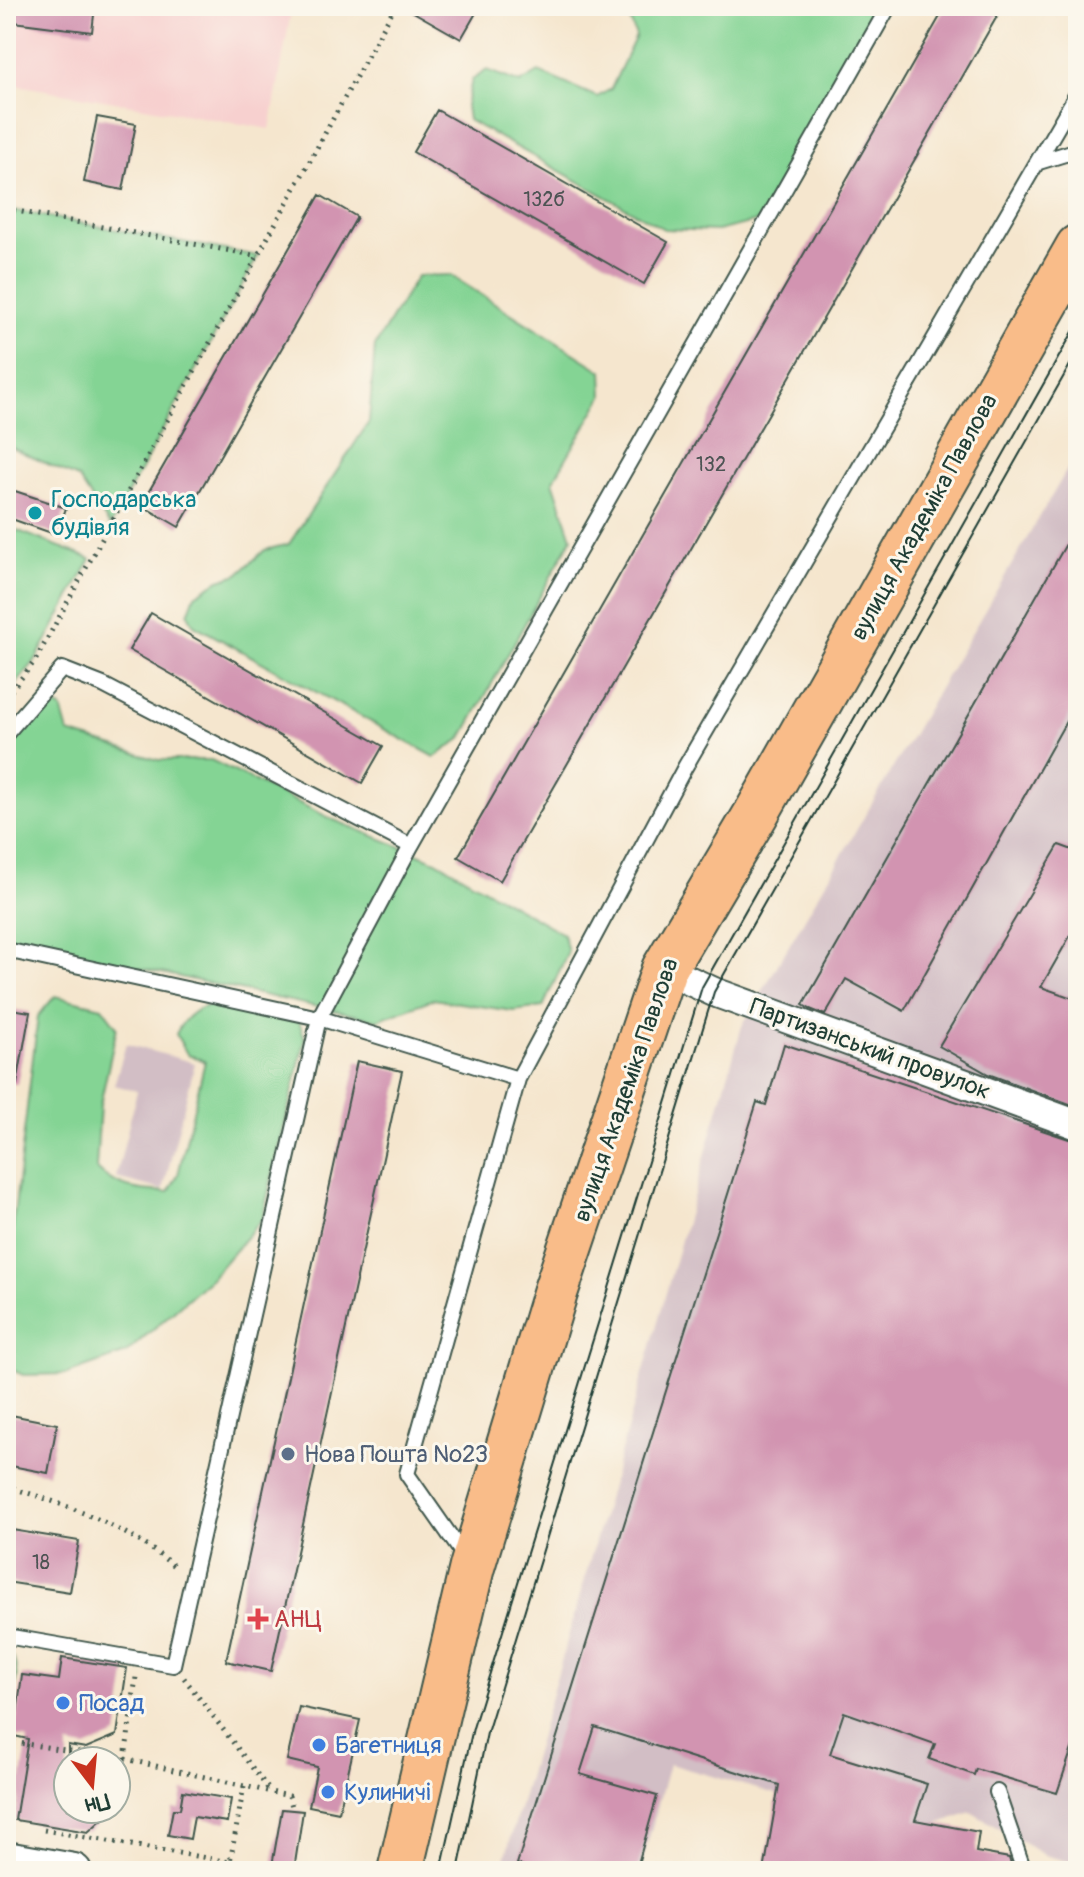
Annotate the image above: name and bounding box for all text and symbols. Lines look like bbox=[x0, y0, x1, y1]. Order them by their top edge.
house number: 132б bbox=[523, 187, 565, 212]
street label: вулиця Академіка Павлова bbox=[844, 389, 1004, 645]
house number: 132 bbox=[696, 452, 726, 477]
place label: Господарська будівля bbox=[51, 485, 196, 542]
marker: Господарська будівля bbox=[26, 504, 44, 522]
street label: вулиця Академіка Павлова bbox=[567, 954, 685, 1226]
street label: Партизанський провулок bbox=[746, 992, 994, 1106]
place label: Нова Пошта №23 bbox=[304, 1440, 488, 1469]
marker: Нова Пошта №23 bbox=[279, 1445, 297, 1463]
house number: 18 bbox=[32, 1550, 50, 1575]
place label: АНЦ bbox=[274, 1605, 322, 1634]
marker: АНЦ bbox=[249, 1610, 267, 1628]
place label: Посад bbox=[79, 1689, 145, 1718]
marker: Посад bbox=[54, 1694, 72, 1712]
place label: Багетниця bbox=[335, 1731, 442, 1760]
marker: Багетниця bbox=[310, 1736, 328, 1754]
north arrow bbox=[52, 1745, 132, 1825]
place label: Кулиничі bbox=[344, 1778, 430, 1807]
marker: Кулиничі bbox=[319, 1783, 337, 1801]
text: Пн bbox=[82, 1786, 113, 1820]

